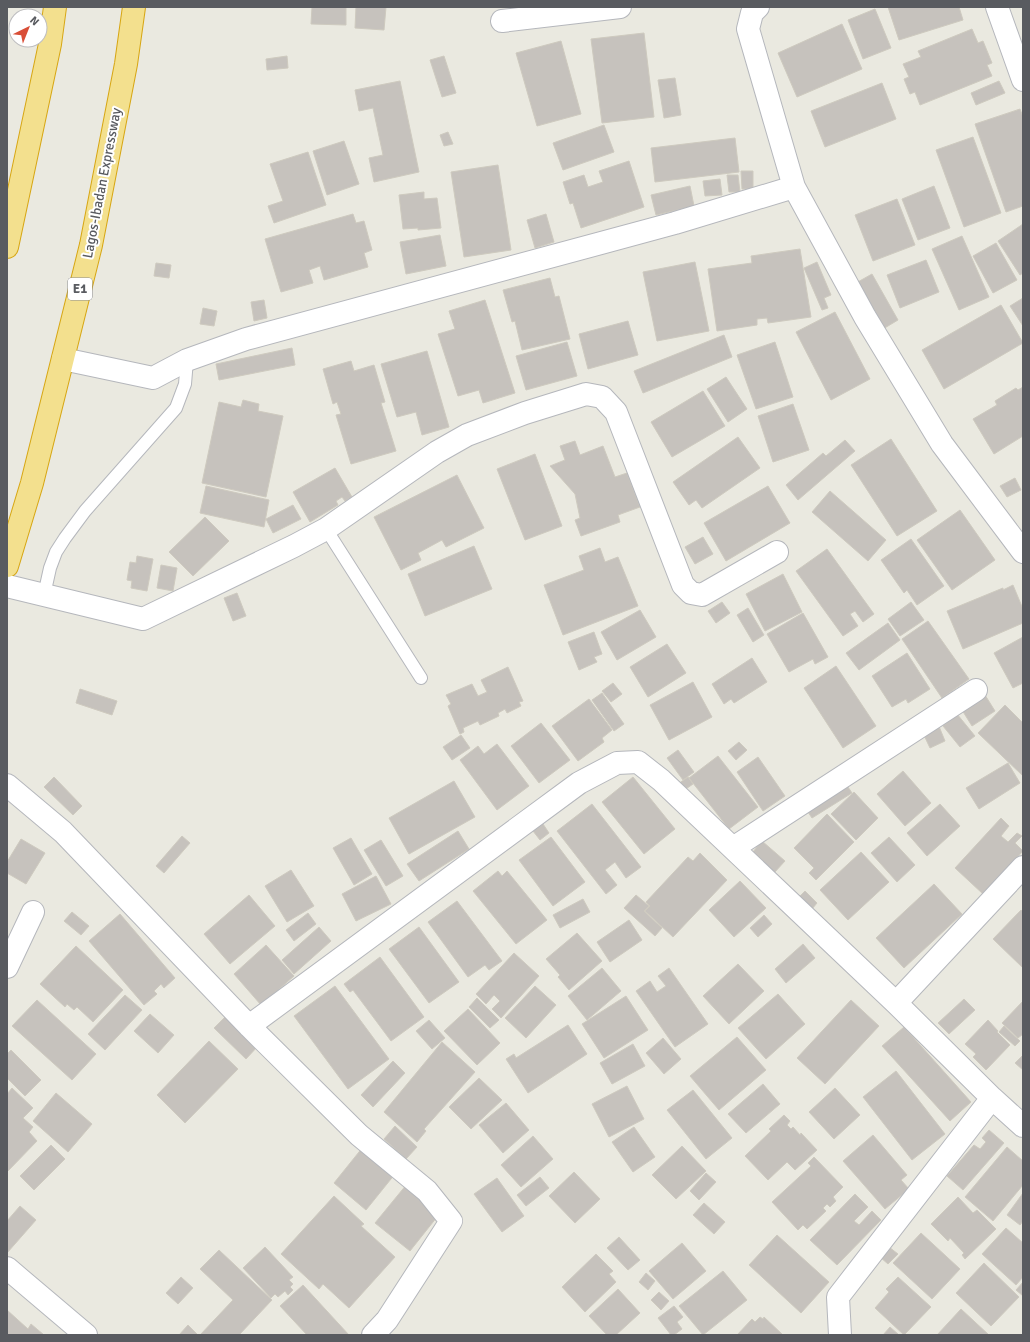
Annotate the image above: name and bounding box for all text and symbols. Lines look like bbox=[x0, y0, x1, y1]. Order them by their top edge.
north arrow bbox=[8, 8, 48, 48]
text: N bbox=[27, 14, 42, 28]
street label: Lagos-Ibadan Expressway bbox=[79, 106, 125, 260]
road number: E1 bbox=[68, 278, 92, 300]

